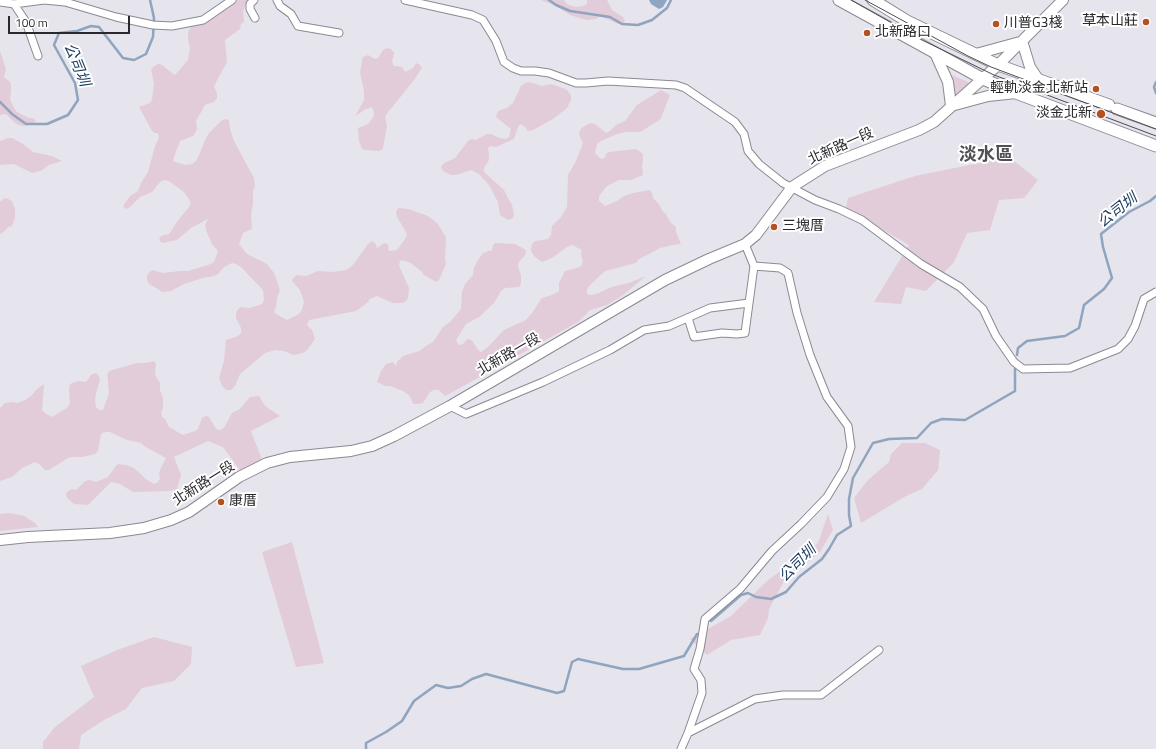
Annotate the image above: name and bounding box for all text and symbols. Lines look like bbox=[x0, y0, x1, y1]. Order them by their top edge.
scale bar bbox=[10, 8, 132, 34]
text: 100 m bbox=[15, 13, 48, 32]
place label: 草本山莊 bbox=[1082, 14, 1138, 30]
place label: 川普G3棧 bbox=[1004, 16, 1062, 32]
marker: 草本山莊 bbox=[1141, 17, 1151, 27]
marker: 川普G3棧 bbox=[991, 19, 1001, 29]
place label: 北新路口 bbox=[875, 25, 931, 41]
marker: 北新路口 bbox=[862, 28, 872, 38]
water label: 公司圳 bbox=[59, 41, 93, 89]
place label: 輕軌淡金北新站 bbox=[990, 81, 1088, 97]
marker: 輕軌淡金北新站 bbox=[1091, 84, 1101, 94]
place label: 淡金北新 bbox=[1036, 106, 1092, 122]
marker: 淡金北新 bbox=[1095, 108, 1107, 120]
street label: 北新路一段 bbox=[806, 125, 876, 169]
district label: 淡水區 bbox=[959, 145, 1013, 167]
water label: 公司圳 bbox=[1095, 190, 1141, 232]
place label: 三塊厝 bbox=[782, 219, 824, 235]
marker: 三塊厝 bbox=[769, 222, 779, 232]
street label: 北新路一段 bbox=[474, 330, 544, 380]
street label: 北新路一段 bbox=[170, 458, 238, 510]
place label: 康厝 bbox=[229, 494, 257, 510]
marker: 康厝 bbox=[216, 497, 226, 507]
water label: 公司圳 bbox=[776, 542, 820, 586]

